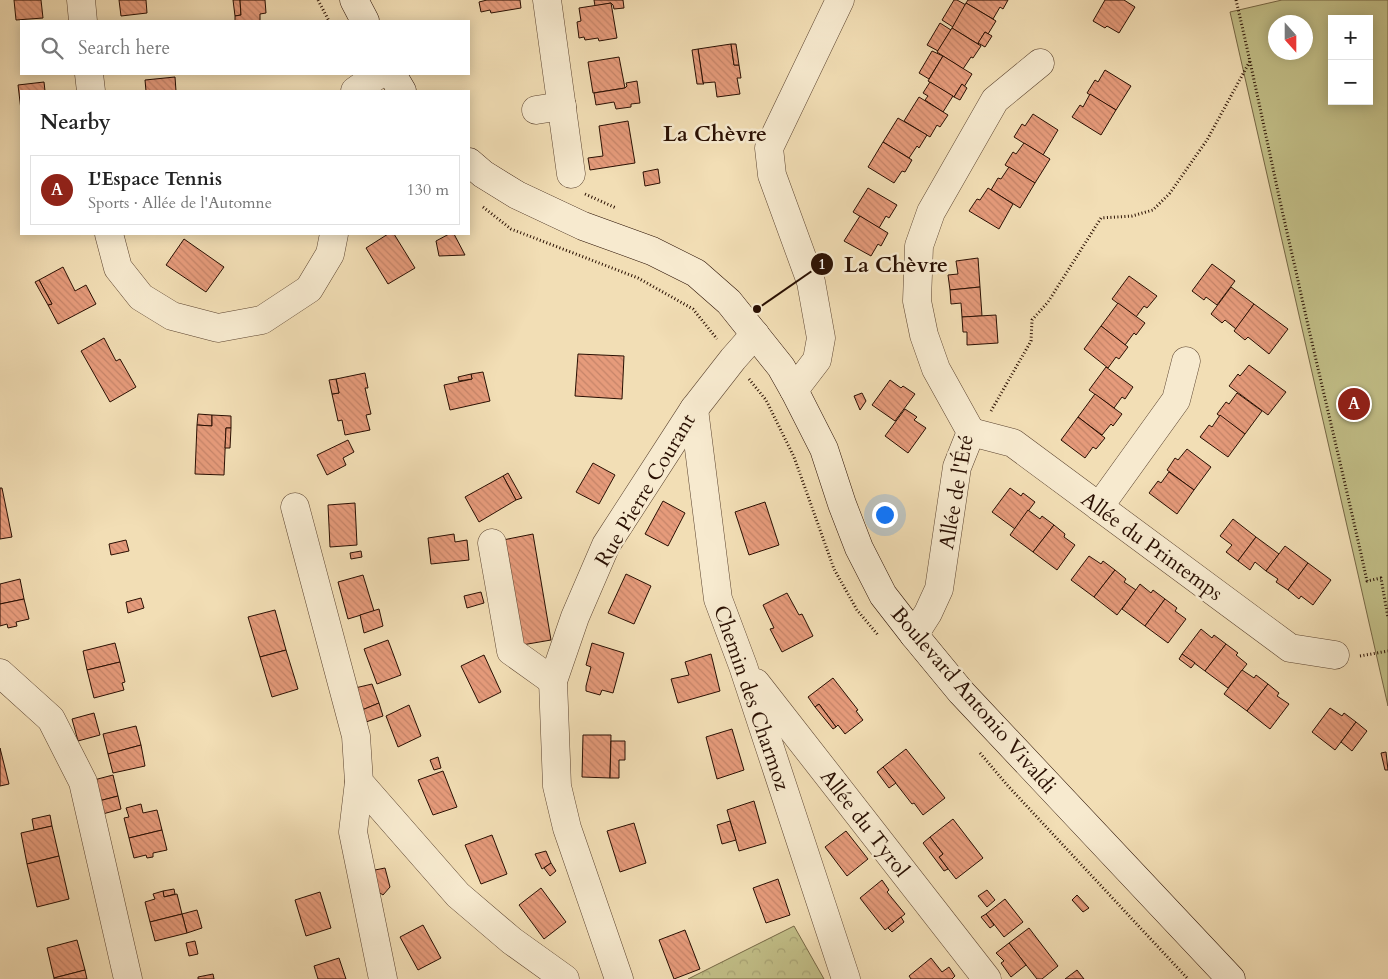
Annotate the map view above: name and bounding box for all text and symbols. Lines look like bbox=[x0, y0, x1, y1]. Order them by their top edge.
north arrow bbox=[1268, 15, 1313, 60]
map controls bbox=[1328, 15, 1373, 105]
button: + bbox=[1328, 15, 1373, 60]
search box bbox=[20, 20, 470, 75]
icon: search bbox=[38, 34, 66, 62]
text: Search here bbox=[78, 35, 170, 61]
button: − bbox=[1328, 60, 1373, 105]
text: Nearby bbox=[40, 108, 111, 137]
district label: La Chèvre bbox=[663, 119, 767, 149]
text: L'Espace Tennis bbox=[88, 166, 222, 192]
text: A bbox=[51, 179, 63, 201]
text: 130 m bbox=[407, 179, 449, 201]
text: Sports · Allée de l'Automne bbox=[88, 192, 272, 214]
callout: La Chèvre bbox=[809, 246, 958, 283]
text: La Chèvre bbox=[844, 250, 948, 280]
text: 1 bbox=[818, 254, 826, 274]
pin: A bbox=[1338, 385, 1370, 423]
street label: Rue Pierre Courant bbox=[588, 408, 703, 572]
street label: Allée de l'Été bbox=[932, 432, 981, 552]
street label: Allée du Printemps bbox=[1075, 485, 1228, 608]
your location bbox=[872, 502, 898, 528]
street label: Boulevard Antonio Vivaldi bbox=[884, 600, 1063, 800]
street label: Chemin des Charmoz bbox=[706, 601, 797, 795]
street label: Allée du Tyrol bbox=[813, 763, 916, 883]

